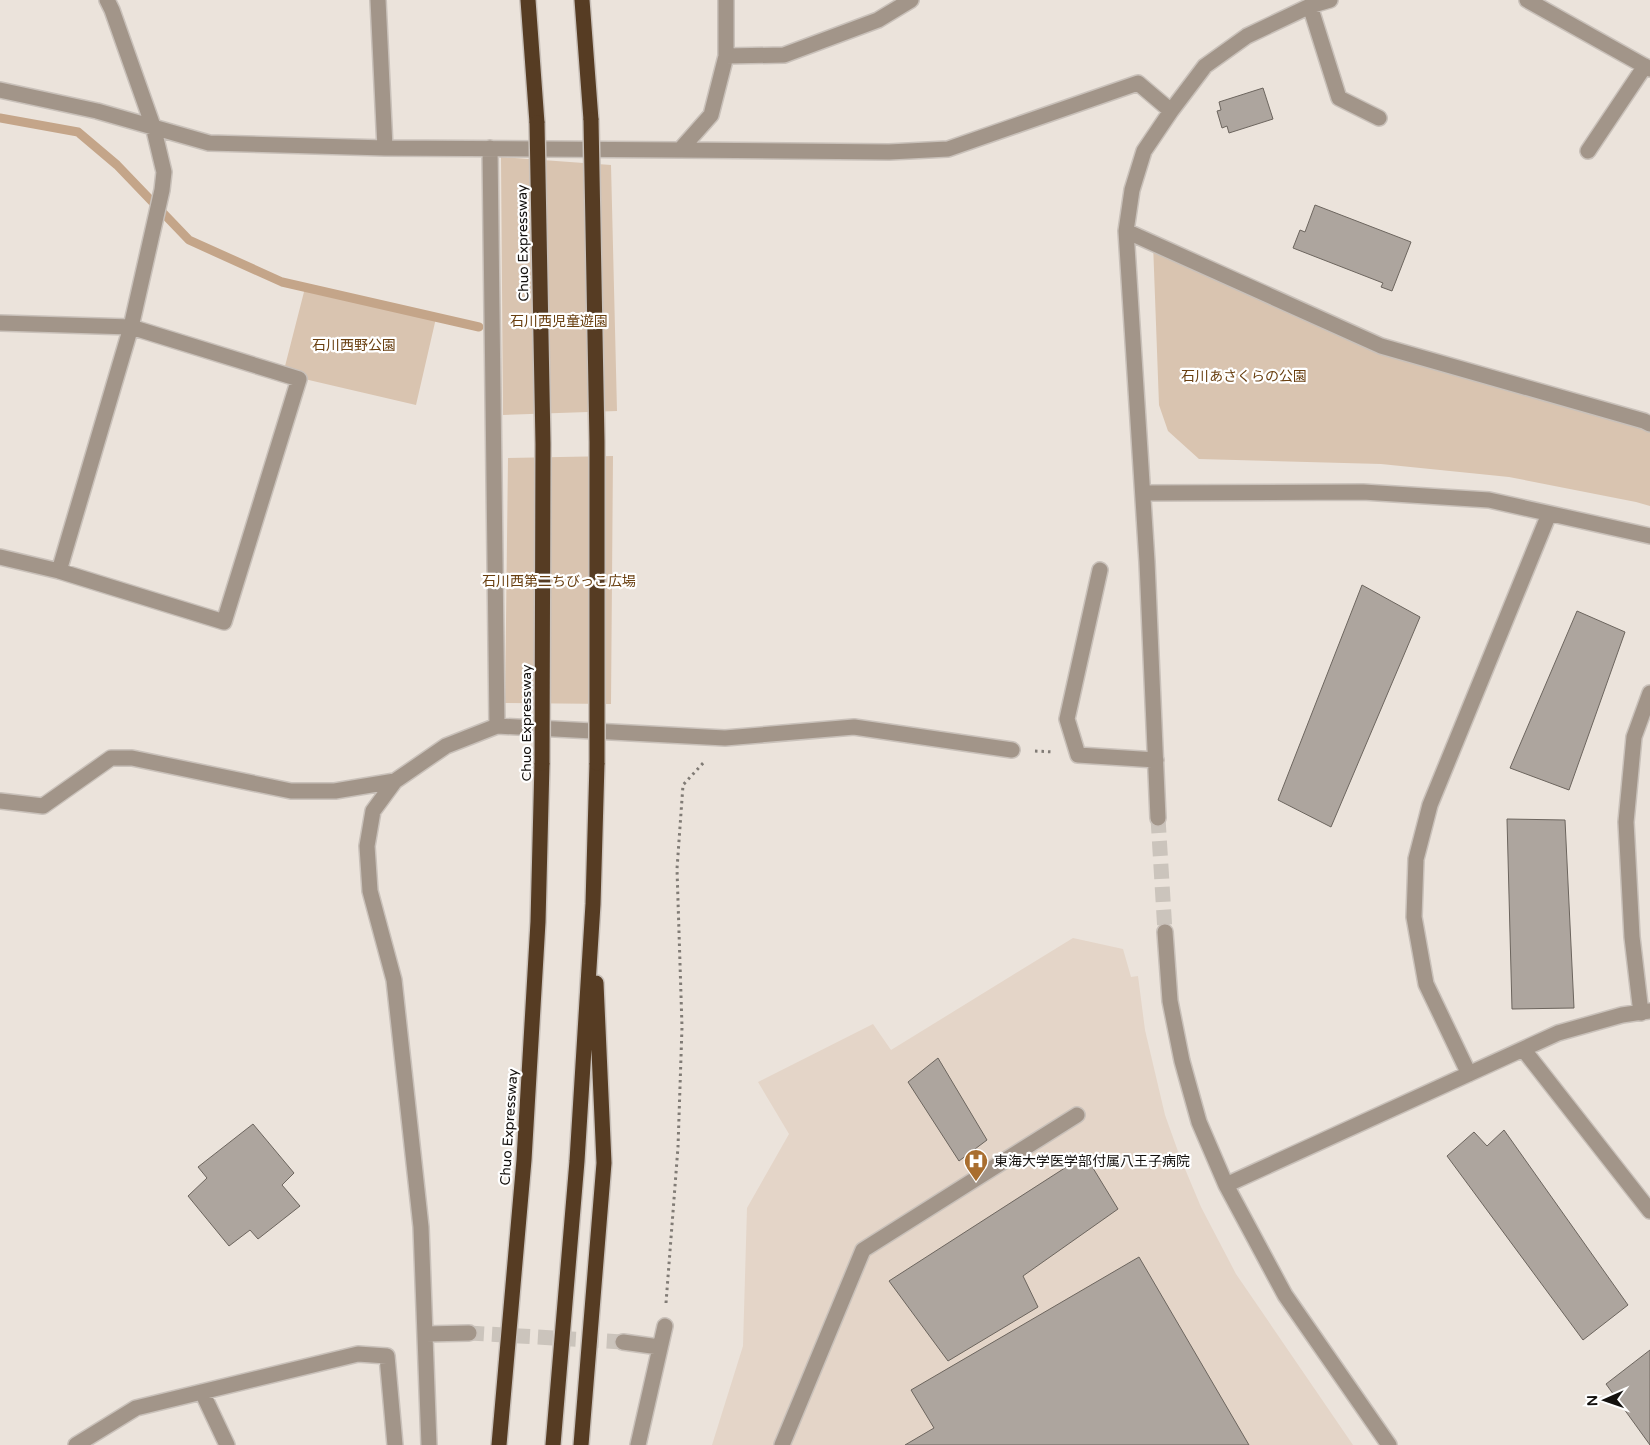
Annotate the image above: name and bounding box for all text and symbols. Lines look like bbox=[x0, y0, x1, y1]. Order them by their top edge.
street label: Chuo Expressway bbox=[513, 184, 533, 302]
park label: 石川西児童遊園 bbox=[510, 313, 608, 330]
park label: 石川西野公園 bbox=[312, 337, 396, 354]
park label: 石川あさくらの公園 bbox=[1181, 368, 1307, 385]
park label: 石川西第二ちびっこ広場 bbox=[482, 573, 636, 590]
street label: Chuo Expressway bbox=[518, 664, 535, 781]
street label: Chuo Expressway bbox=[496, 1068, 522, 1186]
hospital icon: 東海大学医学部付属八王子病院 bbox=[963, 1148, 989, 1182]
place label: 東海大学医学部付属八王子病院 bbox=[994, 1153, 1190, 1170]
north arrow bbox=[1580, 1375, 1630, 1425]
text: N bbox=[1584, 1395, 1601, 1406]

